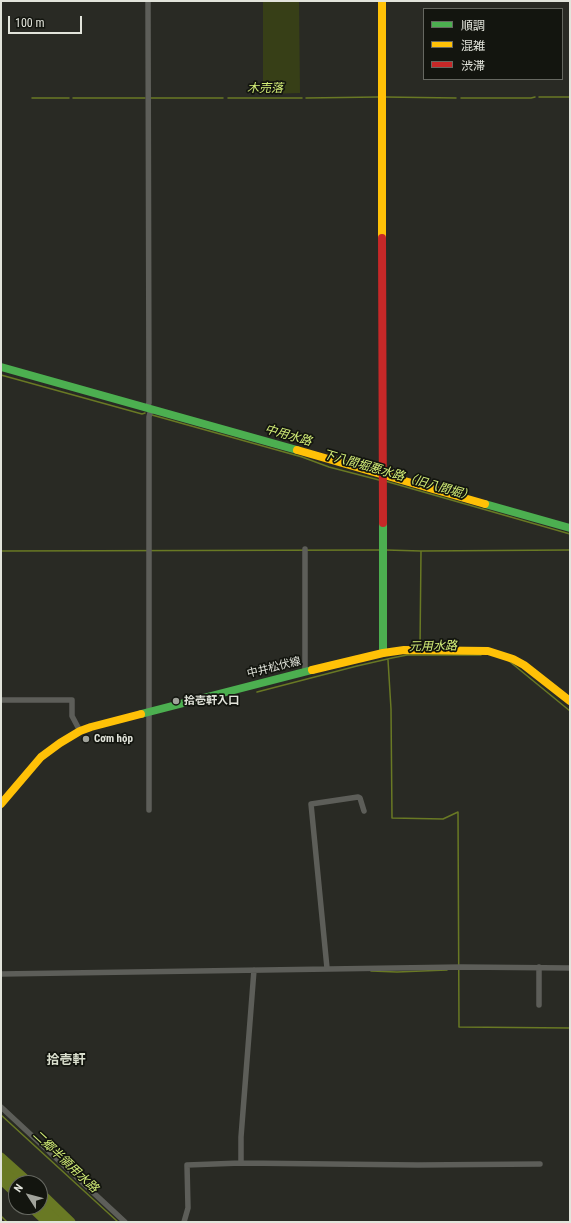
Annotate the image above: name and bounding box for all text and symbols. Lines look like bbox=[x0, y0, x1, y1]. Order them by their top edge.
scale bar bbox=[10, 8, 84, 34]
legend bbox=[423, 8, 563, 80]
text: 100 m bbox=[15, 16, 45, 30]
text: 順調 bbox=[461, 19, 485, 33]
text: 混雑 bbox=[461, 39, 485, 53]
text: 渋滞 bbox=[461, 59, 485, 73]
water label: 木売落 bbox=[247, 82, 283, 96]
water label: 中用水路 bbox=[263, 422, 313, 450]
water label: 下八間堀悪水路（旧八間堀） bbox=[321, 448, 475, 504]
water label: 元用水路 bbox=[409, 639, 457, 655]
street label: 中井松伏線 bbox=[246, 655, 302, 681]
place label: 拾壱軒入口 bbox=[184, 694, 239, 708]
marker: 拾壱軒入口 bbox=[171, 696, 181, 706]
place label: Cơm hộp bbox=[94, 732, 133, 746]
marker: Cơm hộp bbox=[81, 734, 91, 744]
district label: 拾壱軒 bbox=[47, 1053, 85, 1069]
water label: 二郷半領用水路 bbox=[29, 1128, 101, 1196]
north arrow bbox=[8, 1175, 48, 1215]
text: N bbox=[11, 1182, 26, 1195]

